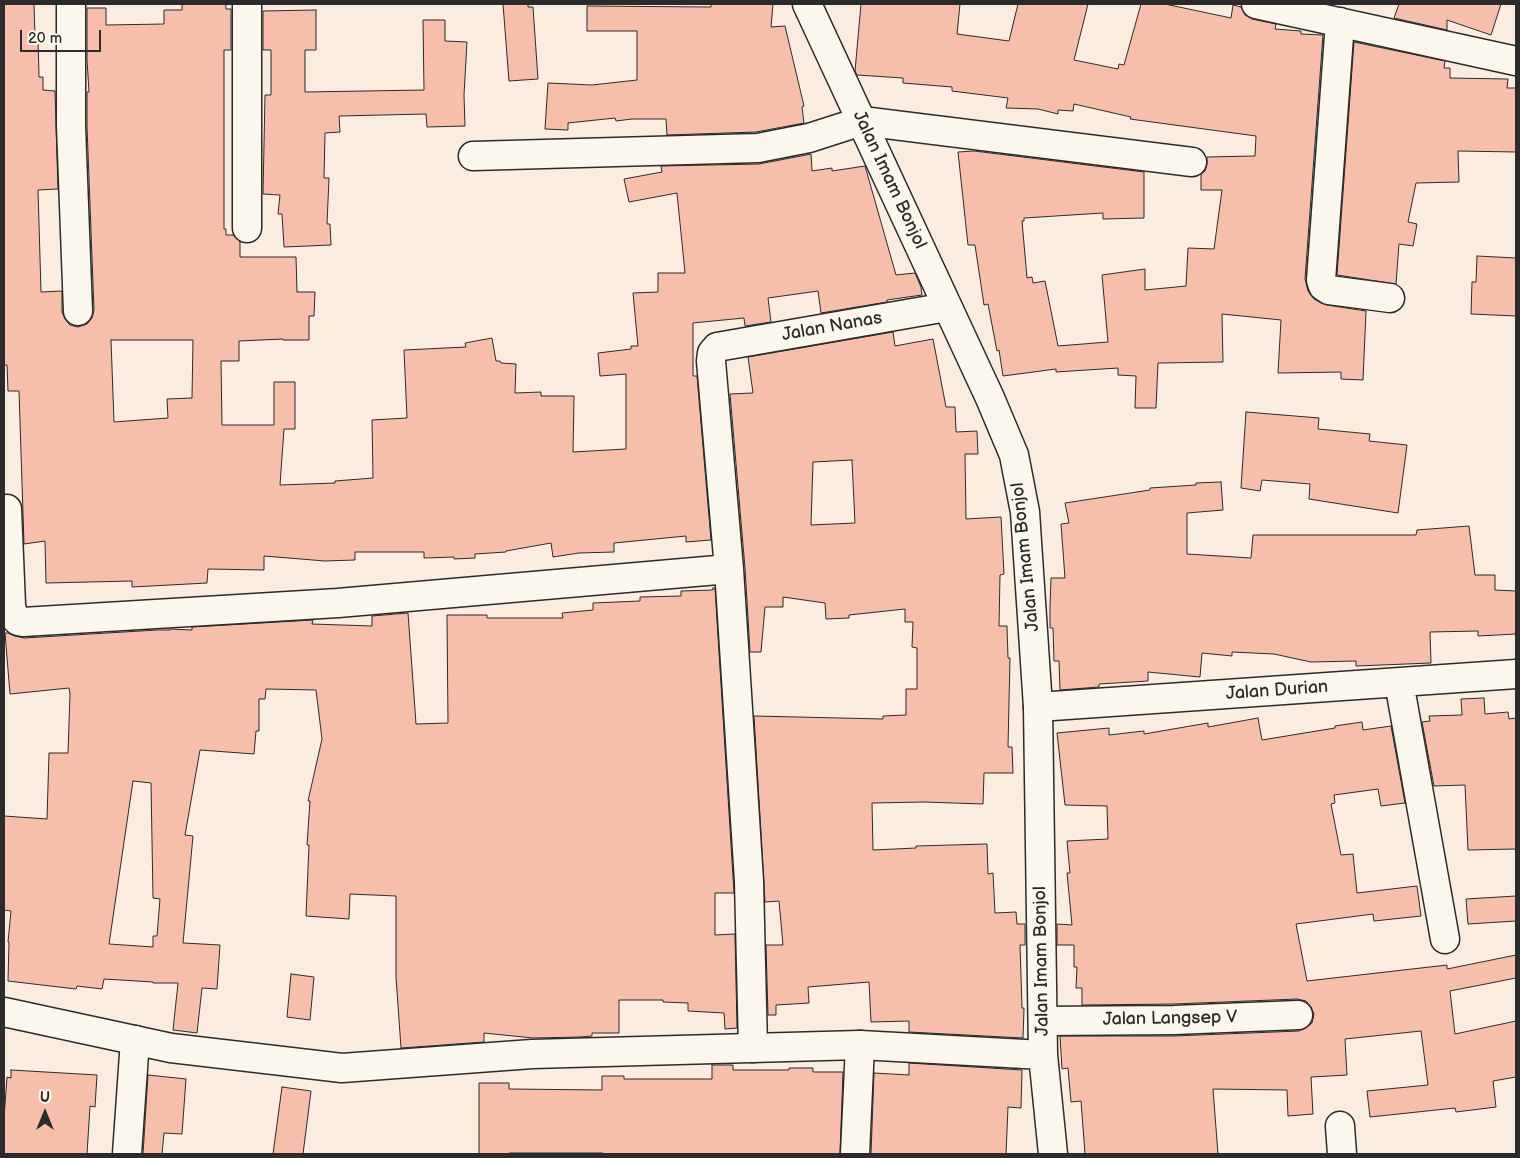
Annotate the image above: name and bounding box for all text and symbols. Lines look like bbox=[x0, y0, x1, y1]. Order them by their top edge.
scale bar bbox=[22, 20, 104, 52]
text: 20 m bbox=[28, 29, 62, 48]
street label: Jalan Imam Bonjol bbox=[848, 107, 930, 253]
street label: Jalan Nanas bbox=[780, 308, 884, 346]
street label: Jalan Imam Bonjol bbox=[1007, 481, 1045, 633]
street label: Jalan Durian bbox=[1225, 677, 1329, 705]
street label: Jalan Imam Bonjol bbox=[1030, 886, 1054, 1036]
street label: Jalan Langsep V bbox=[1102, 1007, 1238, 1031]
north arrow bbox=[20, 1088, 70, 1138]
text: U bbox=[40, 1089, 50, 1106]

